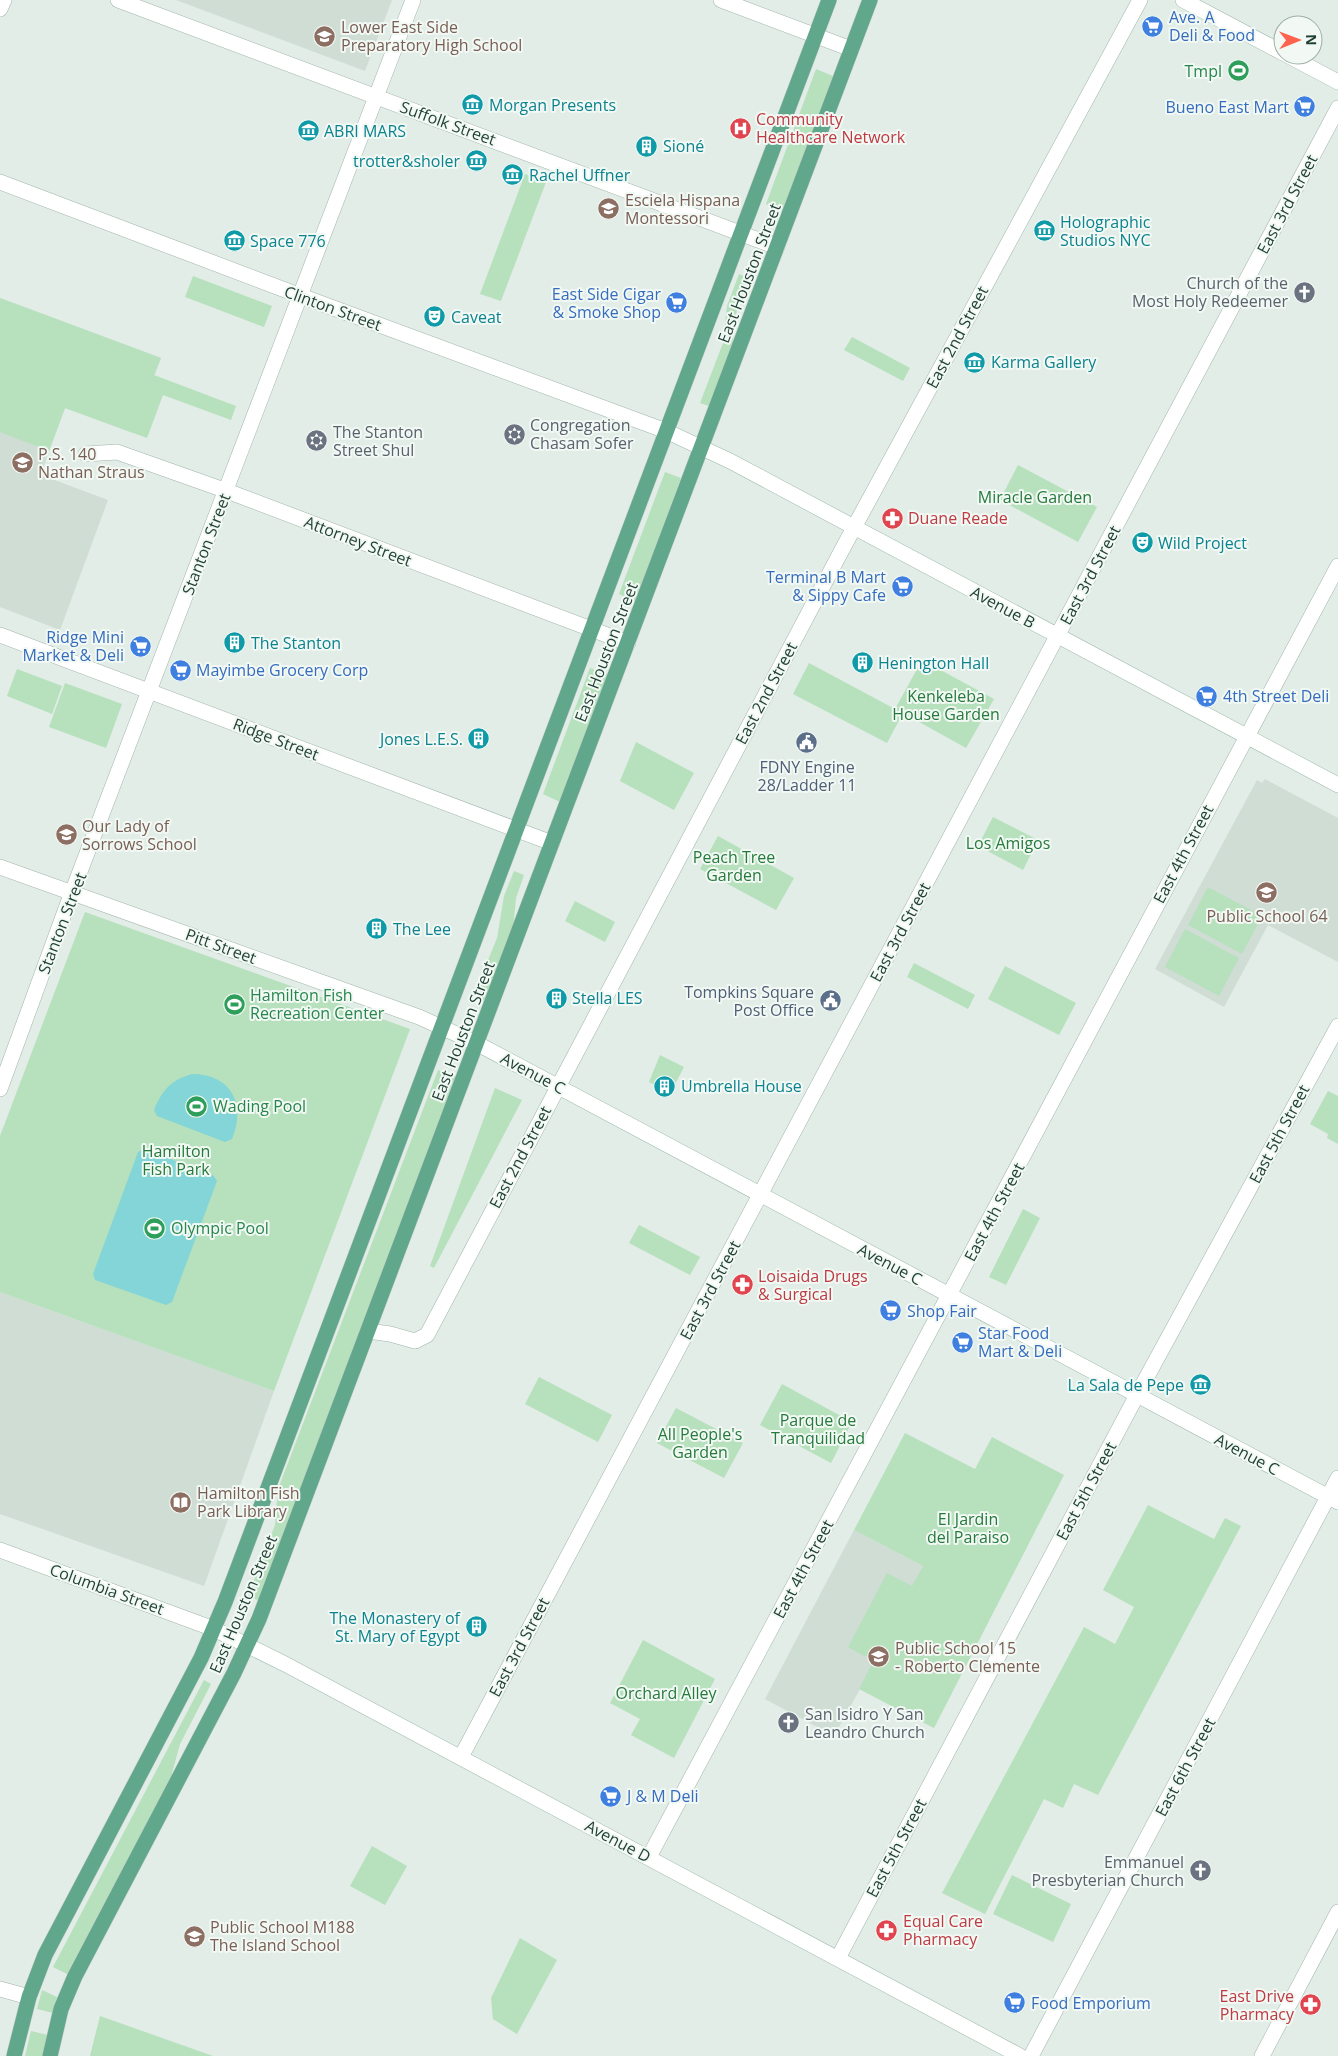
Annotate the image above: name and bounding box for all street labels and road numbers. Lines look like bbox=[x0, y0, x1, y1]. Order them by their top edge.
street label: Suffolk Street bbox=[397, 96, 499, 151]
street label: East 3rd Street bbox=[1252, 150, 1323, 258]
street label: East Houston Street bbox=[712, 200, 786, 346]
street label: Clinton Street bbox=[281, 280, 385, 336]
street label: East 2nd Street bbox=[921, 282, 993, 392]
street label: Stanton Street bbox=[177, 490, 236, 598]
street label: Attorney Street bbox=[301, 510, 415, 572]
street label: East 3rd Street bbox=[1055, 521, 1126, 629]
street label: East Houston Street bbox=[569, 579, 643, 725]
street label: Avenue B bbox=[967, 581, 1039, 633]
street label: East 2nd Street bbox=[730, 638, 802, 748]
street label: Ridge Street bbox=[230, 713, 322, 766]
street label: East 4th Street bbox=[1148, 801, 1218, 907]
street label: Stanton Street bbox=[33, 869, 92, 977]
street label: East 3rd Street bbox=[865, 878, 936, 986]
street label: Pitt Street bbox=[183, 923, 260, 969]
street label: East Houston Street bbox=[426, 958, 500, 1104]
street label: Avenue C bbox=[497, 1047, 569, 1099]
street label: East 5th Street bbox=[1244, 1081, 1314, 1187]
street label: East 2nd Street bbox=[484, 1102, 556, 1212]
street label: East 4th Street bbox=[959, 1159, 1029, 1265]
street label: East 3rd Street bbox=[675, 1236, 746, 1344]
street label: Avenue C bbox=[854, 1238, 926, 1290]
street label: Avenue C bbox=[1211, 1428, 1283, 1480]
street label: East 5th Street bbox=[1051, 1438, 1121, 1544]
street label: East 4th Street bbox=[768, 1516, 838, 1622]
street label: East Houston Street bbox=[204, 1531, 282, 1676]
street label: Columbia Street bbox=[47, 1558, 167, 1620]
street label: East 3rd Street bbox=[484, 1593, 555, 1701]
street label: East 6th Street bbox=[1150, 1714, 1220, 1820]
street label: East 5th Street bbox=[861, 1795, 931, 1901]
street label: Avenue D bbox=[581, 1815, 655, 1867]

